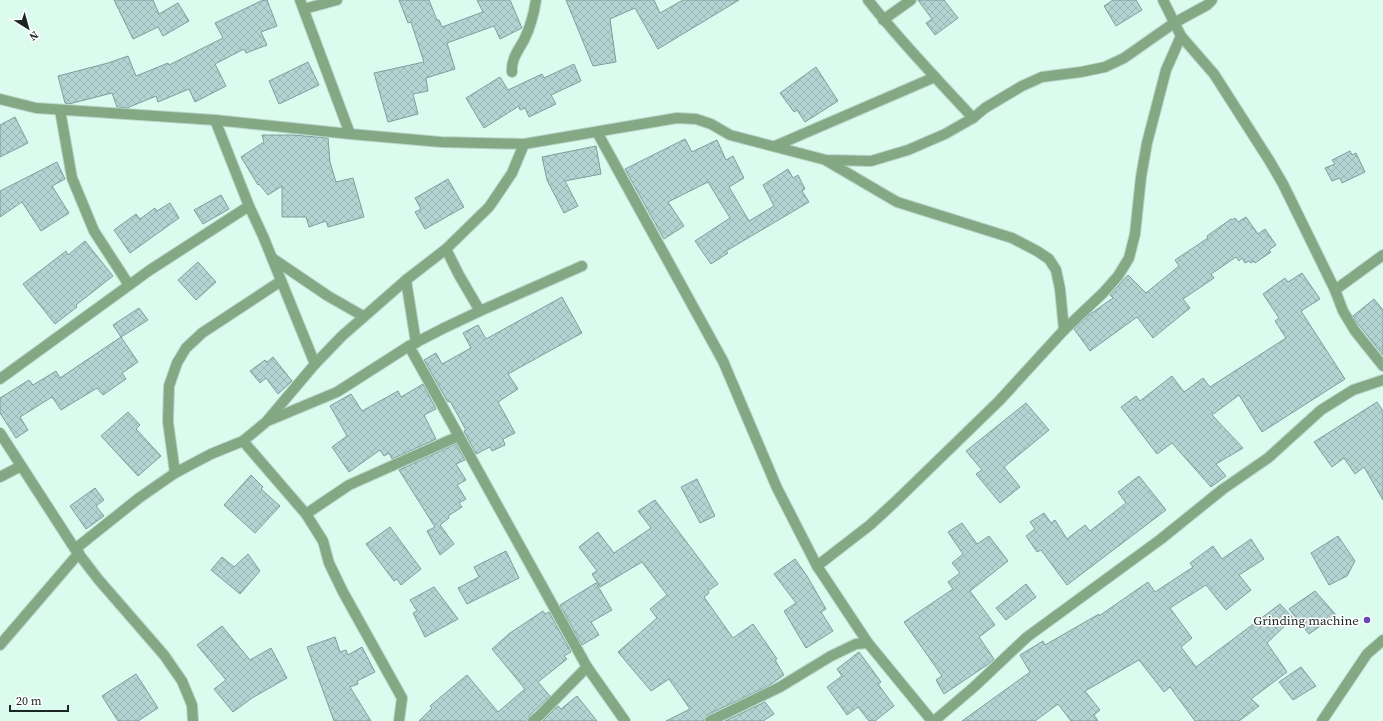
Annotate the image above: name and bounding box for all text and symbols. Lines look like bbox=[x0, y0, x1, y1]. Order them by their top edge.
north arrow bbox=[8, 8, 48, 48]
text: N bbox=[26, 27, 41, 44]
place label: Grinding machine bbox=[1253, 612, 1359, 629]
marker: Grinding machine bbox=[1362, 615, 1372, 625]
scale bar bbox=[10, 687, 68, 713]
text: 20 m bbox=[16, 693, 42, 709]

